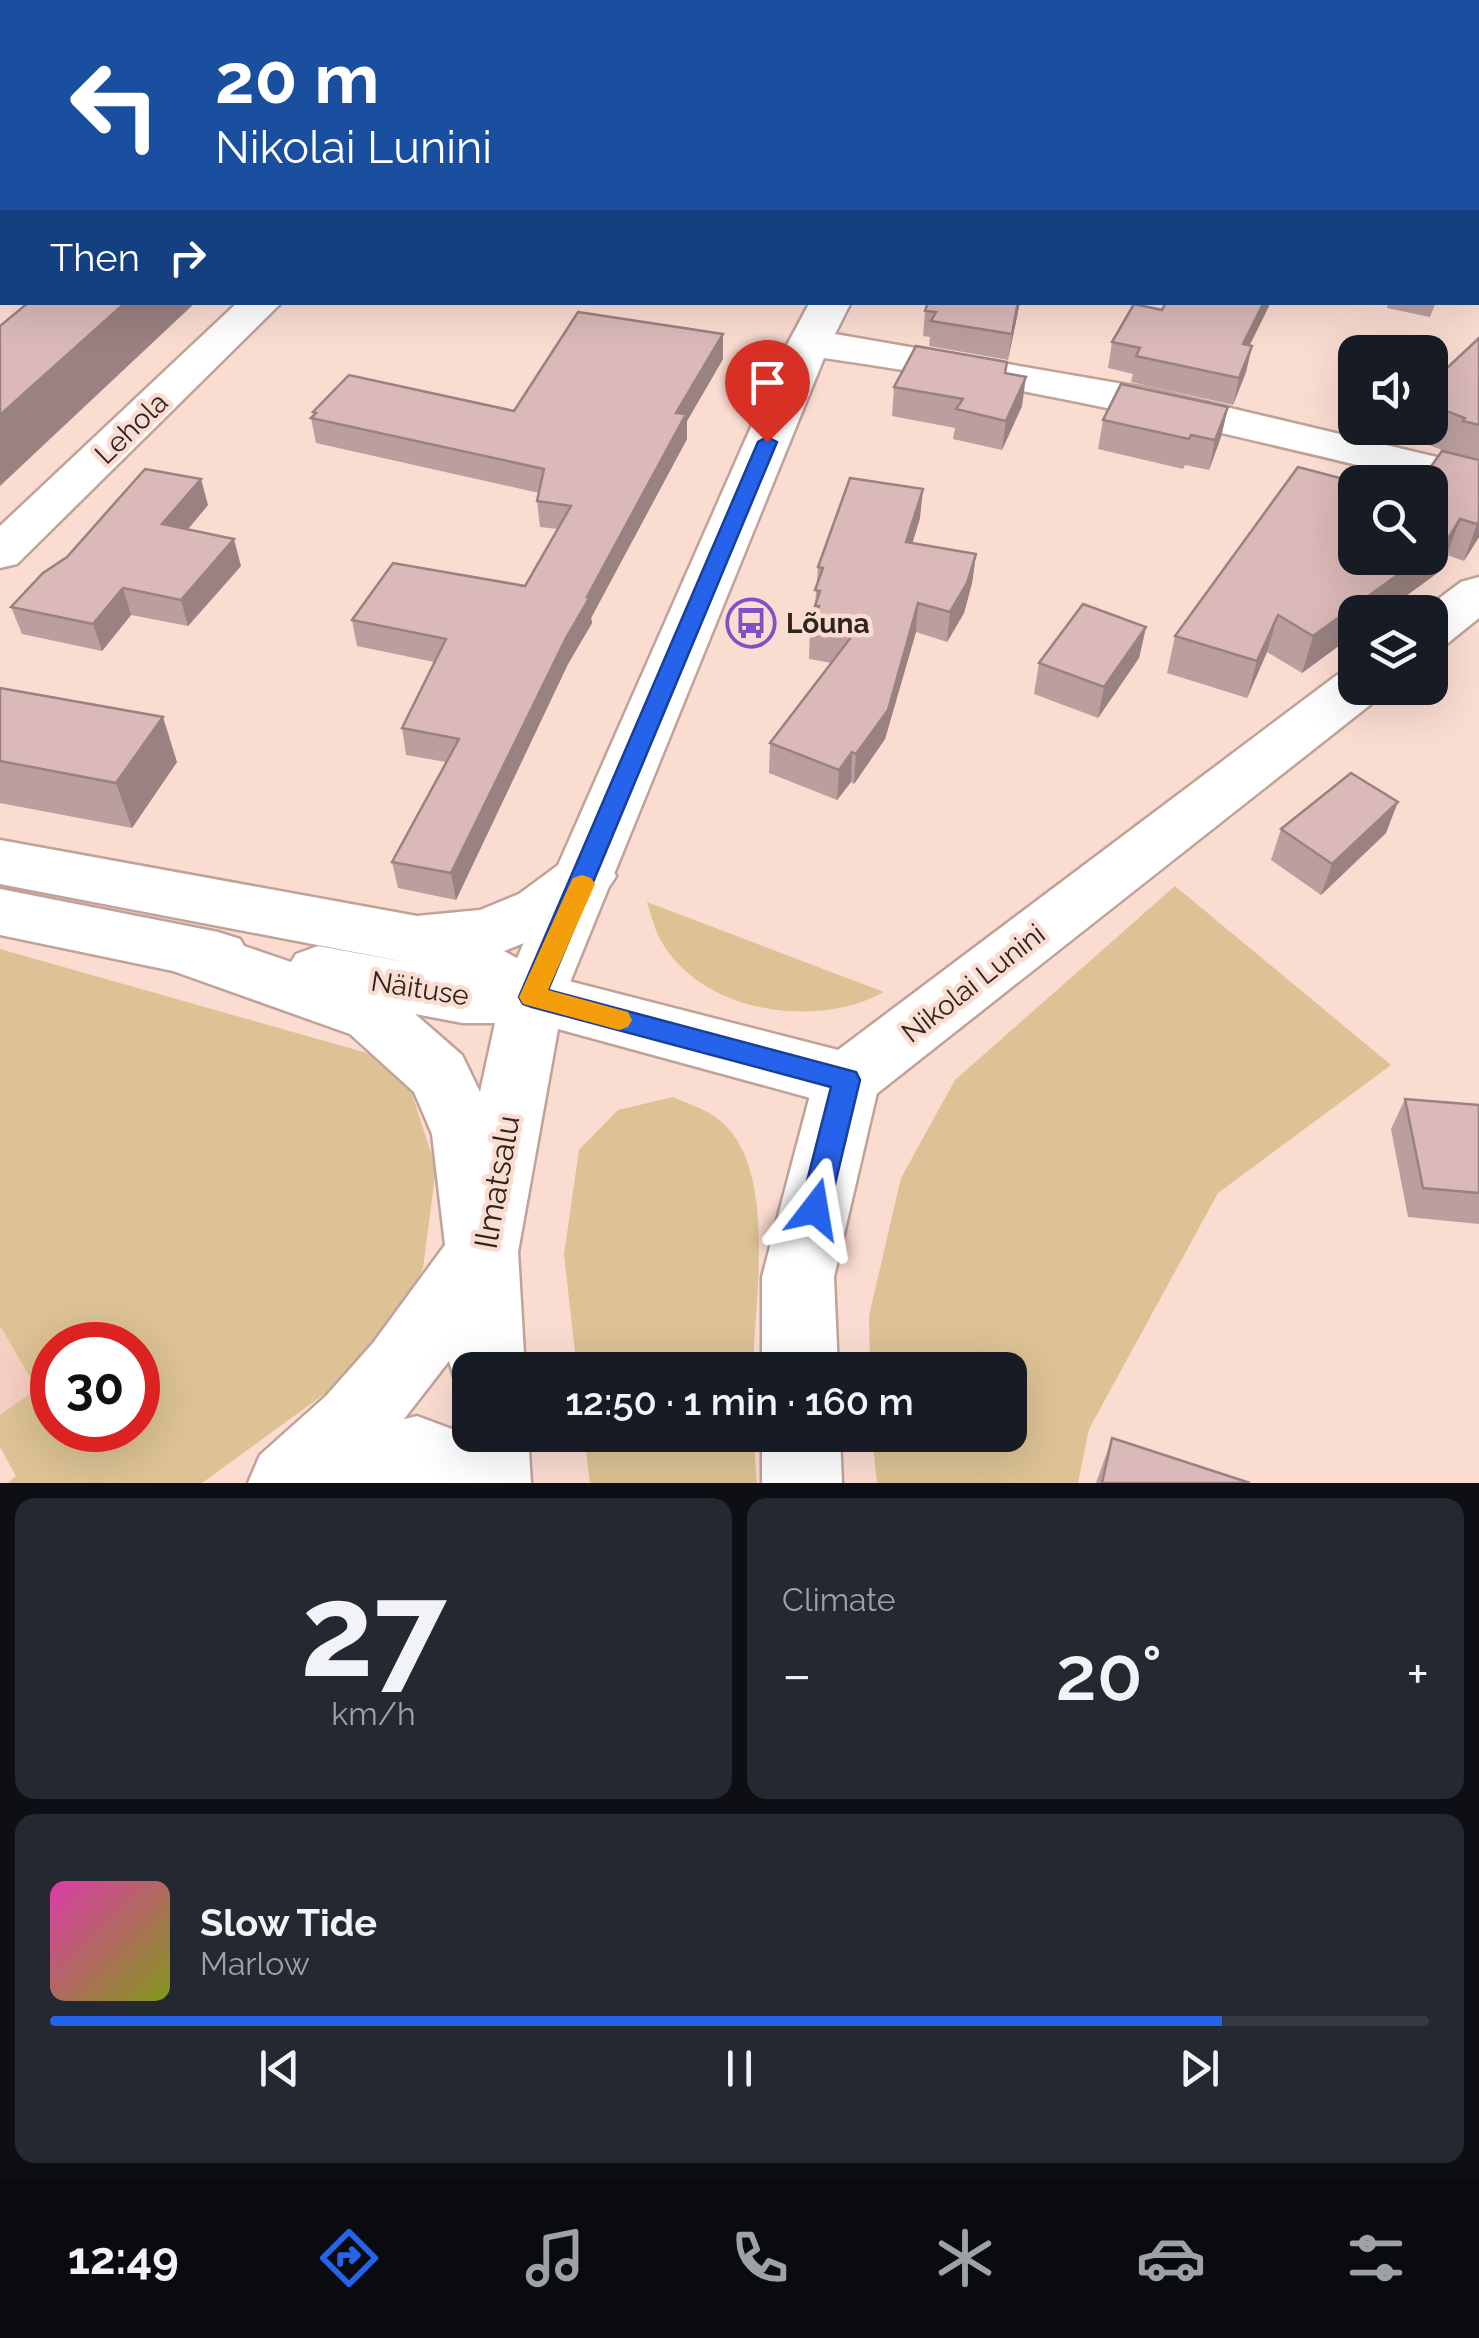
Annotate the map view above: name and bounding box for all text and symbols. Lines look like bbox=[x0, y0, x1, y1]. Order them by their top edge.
text: 20 m bbox=[215, 37, 379, 119]
icon: left bbox=[50, 40, 180, 170]
text: Nikolai Lunini bbox=[215, 121, 492, 174]
icon: right bbox=[160, 230, 215, 285]
text: Then bbox=[50, 235, 140, 280]
map controls bbox=[1338, 335, 1448, 705]
button: sound bbox=[1338, 335, 1448, 445]
pin bbox=[725, 340, 810, 443]
icon: arrive bbox=[740, 355, 795, 410]
street label: Lehola bbox=[88, 386, 175, 471]
button: search bbox=[1338, 465, 1448, 575]
button: layers bbox=[1338, 595, 1448, 705]
bus stop icon: Lõuna bbox=[725, 597, 777, 649]
place label: Lõuna bbox=[786, 607, 870, 640]
street label: Nikolai Lunini bbox=[895, 917, 1051, 1049]
street label: Näituse bbox=[369, 964, 471, 1013]
street label: Ilmatsalu bbox=[467, 1112, 526, 1251]
position arrow bbox=[763, 1157, 867, 1261]
speed limit sign: 30 bbox=[30, 1322, 160, 1452]
text: 12:50 · 1 min · 160 m bbox=[565, 1379, 914, 1424]
text: 27 bbox=[300, 1554, 447, 1706]
text: Climate bbox=[782, 1581, 896, 1618]
text: 20° bbox=[1056, 1629, 1162, 1718]
text: − bbox=[782, 1642, 812, 1707]
text: + bbox=[1406, 1642, 1429, 1707]
text: km/h bbox=[331, 1695, 416, 1732]
text: Slow Tide bbox=[200, 1900, 377, 1945]
text: Marlow bbox=[200, 1945, 310, 1982]
icon: previous bbox=[252, 2041, 307, 2096]
icon: pause bbox=[712, 2041, 767, 2096]
icon: next bbox=[1172, 2041, 1227, 2096]
icon: directions bbox=[314, 2223, 384, 2293]
icon: music bbox=[520, 2223, 590, 2293]
icon: phone bbox=[725, 2223, 795, 2293]
icon: climate bbox=[930, 2223, 1000, 2293]
icon: car bbox=[1136, 2223, 1206, 2293]
icon: filters bbox=[1341, 2223, 1411, 2293]
text: 12:49 bbox=[68, 2232, 179, 2285]

